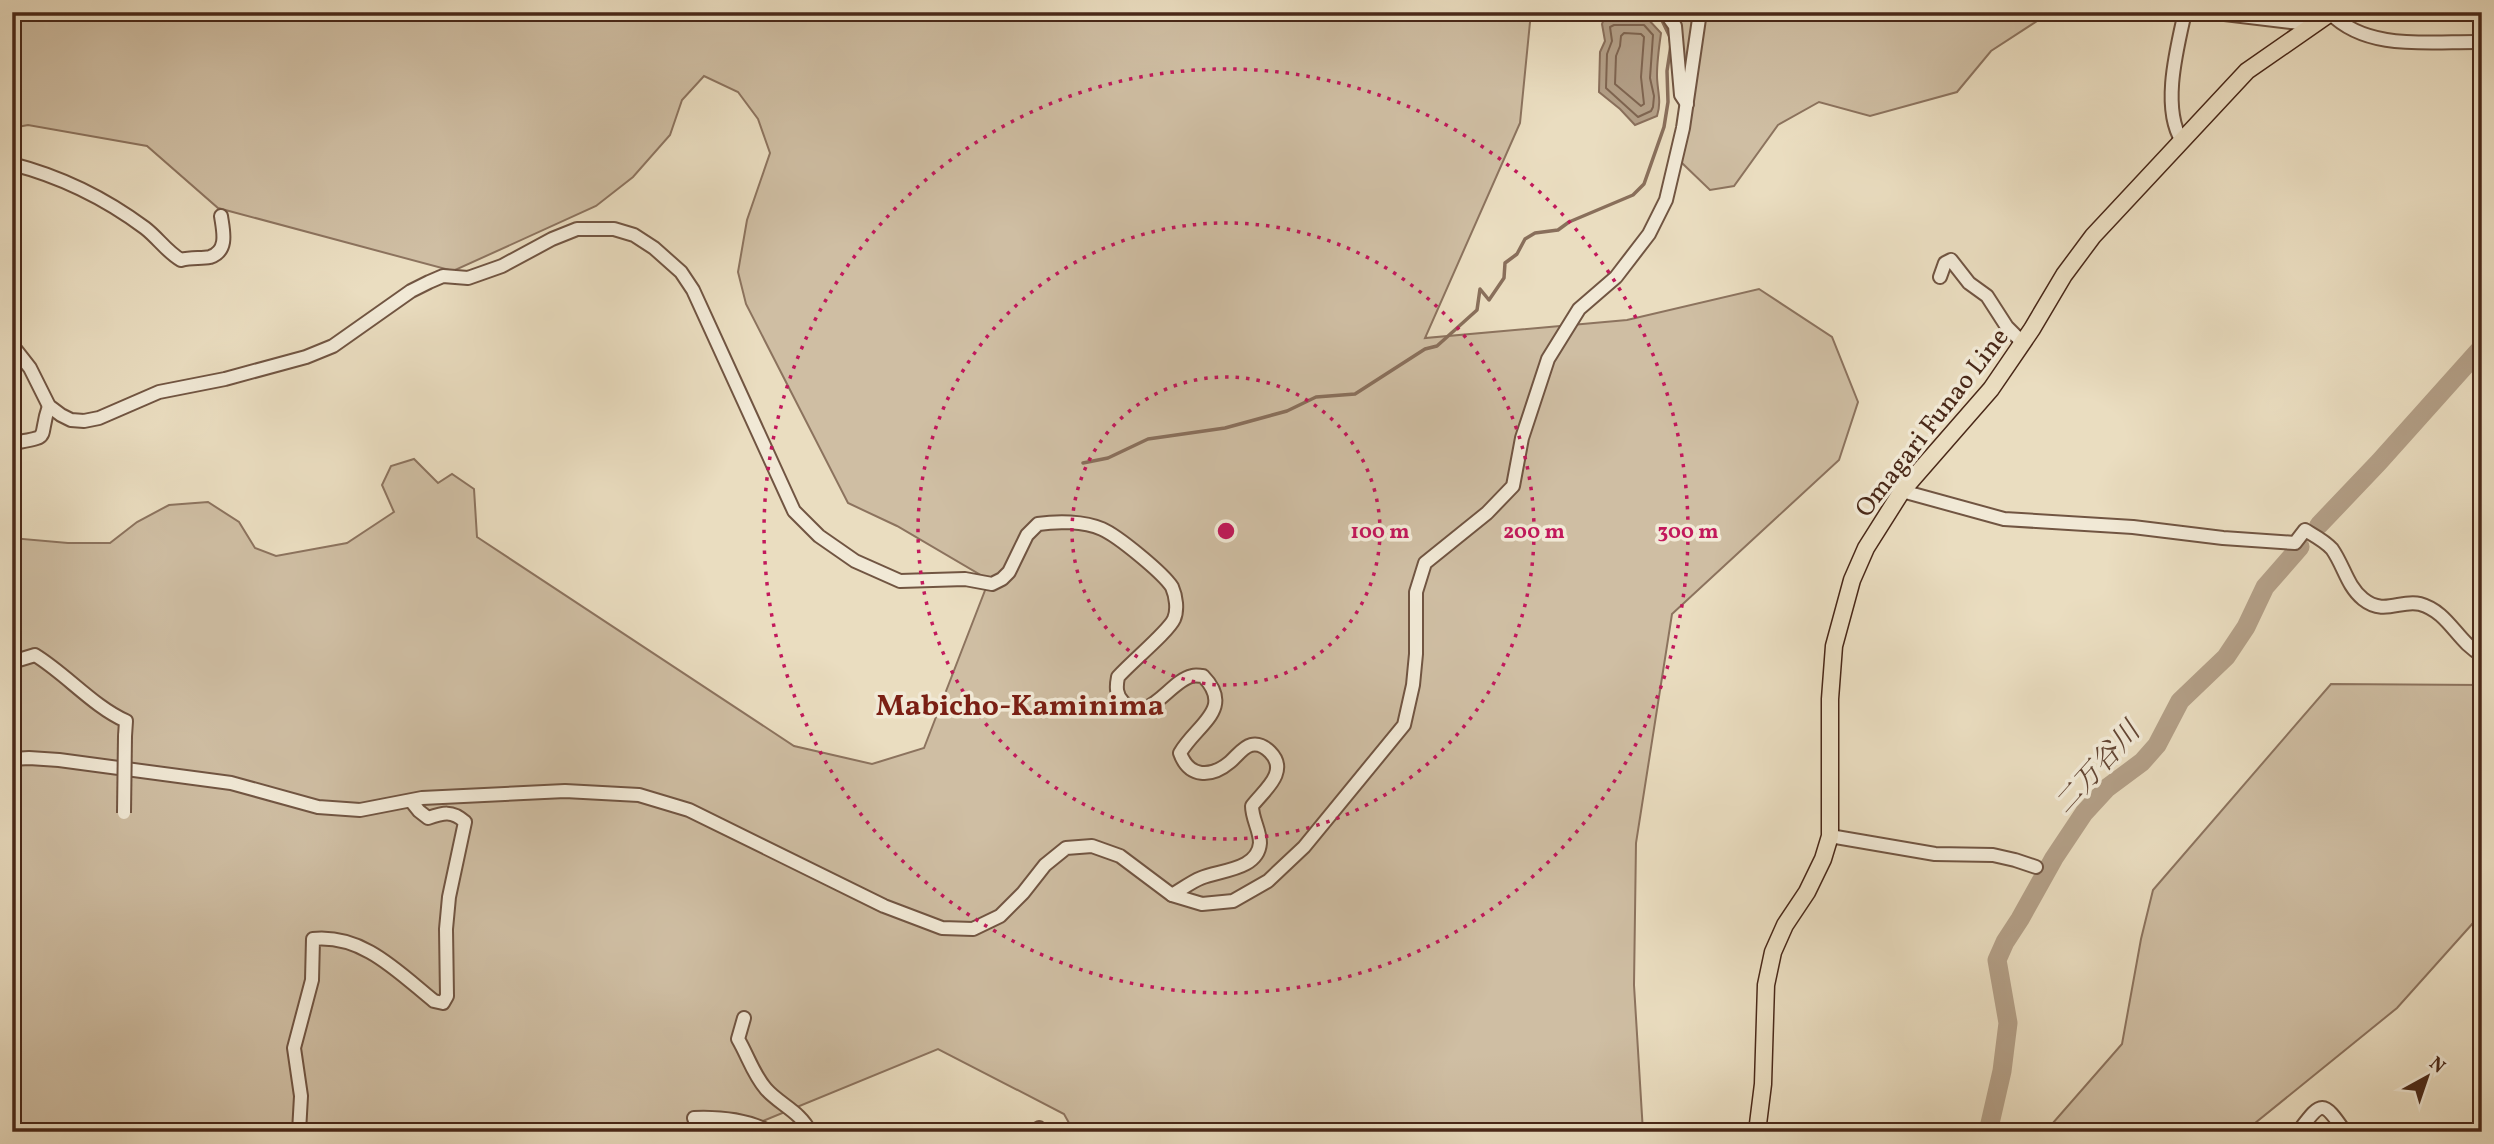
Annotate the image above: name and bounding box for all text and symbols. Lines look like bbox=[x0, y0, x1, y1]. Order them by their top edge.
street label: Omagari Funao Line bbox=[1847, 321, 2018, 525]
text: 100 m bbox=[1350, 518, 1410, 547]
text: 200 m bbox=[1503, 518, 1565, 547]
text: 300 m bbox=[1658, 518, 1718, 547]
centre of rings bbox=[1214, 519, 1238, 543]
district label: Mabicho-Kaminima bbox=[876, 686, 1164, 728]
water label: 二万谷川 bbox=[2046, 712, 2152, 823]
north arrow bbox=[2392, 1042, 2462, 1112]
text: N bbox=[2423, 1051, 2450, 1080]

